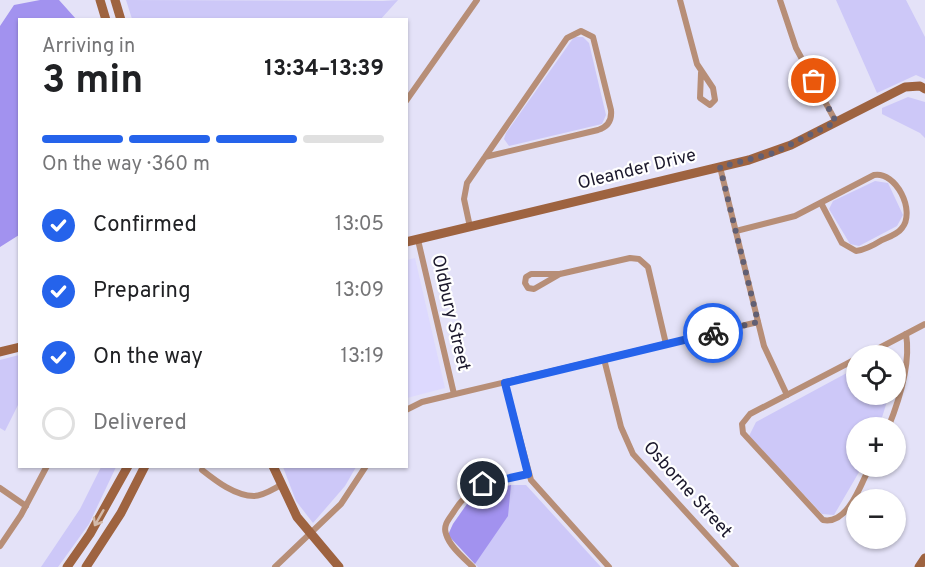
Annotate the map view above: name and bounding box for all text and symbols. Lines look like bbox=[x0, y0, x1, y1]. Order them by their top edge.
text: Arriving in bbox=[42, 34, 135, 60]
pin bbox=[788, 55, 839, 106]
text: 13:34–13:39 bbox=[264, 56, 384, 83]
text: 3 min bbox=[42, 58, 143, 107]
icon: bag bbox=[797, 64, 830, 97]
street label: Oleander Drive bbox=[575, 144, 699, 196]
text: On the way · 360 m bbox=[42, 152, 210, 178]
icon: check bbox=[42, 209, 75, 242]
text: Confirmed bbox=[93, 212, 197, 239]
text: 13:05 bbox=[335, 212, 384, 238]
street label: Oldbury Street bbox=[425, 253, 475, 373]
icon: check bbox=[42, 275, 75, 308]
text: Preparing bbox=[93, 278, 191, 305]
text: 13:09 bbox=[335, 278, 384, 304]
courier bbox=[683, 303, 743, 363]
icon: bike bbox=[697, 317, 730, 350]
icon: check bbox=[42, 341, 75, 374]
text: On the way bbox=[93, 344, 203, 371]
text: 13:19 bbox=[341, 344, 384, 370]
map controls bbox=[846, 345, 906, 549]
button: locate bbox=[846, 345, 906, 405]
text: Delivered bbox=[93, 410, 187, 437]
button: + bbox=[846, 417, 906, 477]
street label: Osborne Street bbox=[638, 437, 736, 543]
pin bbox=[457, 458, 508, 509]
icon: home bbox=[466, 467, 499, 500]
button: − bbox=[846, 489, 906, 549]
one-way arrow bbox=[93, 509, 105, 526]

